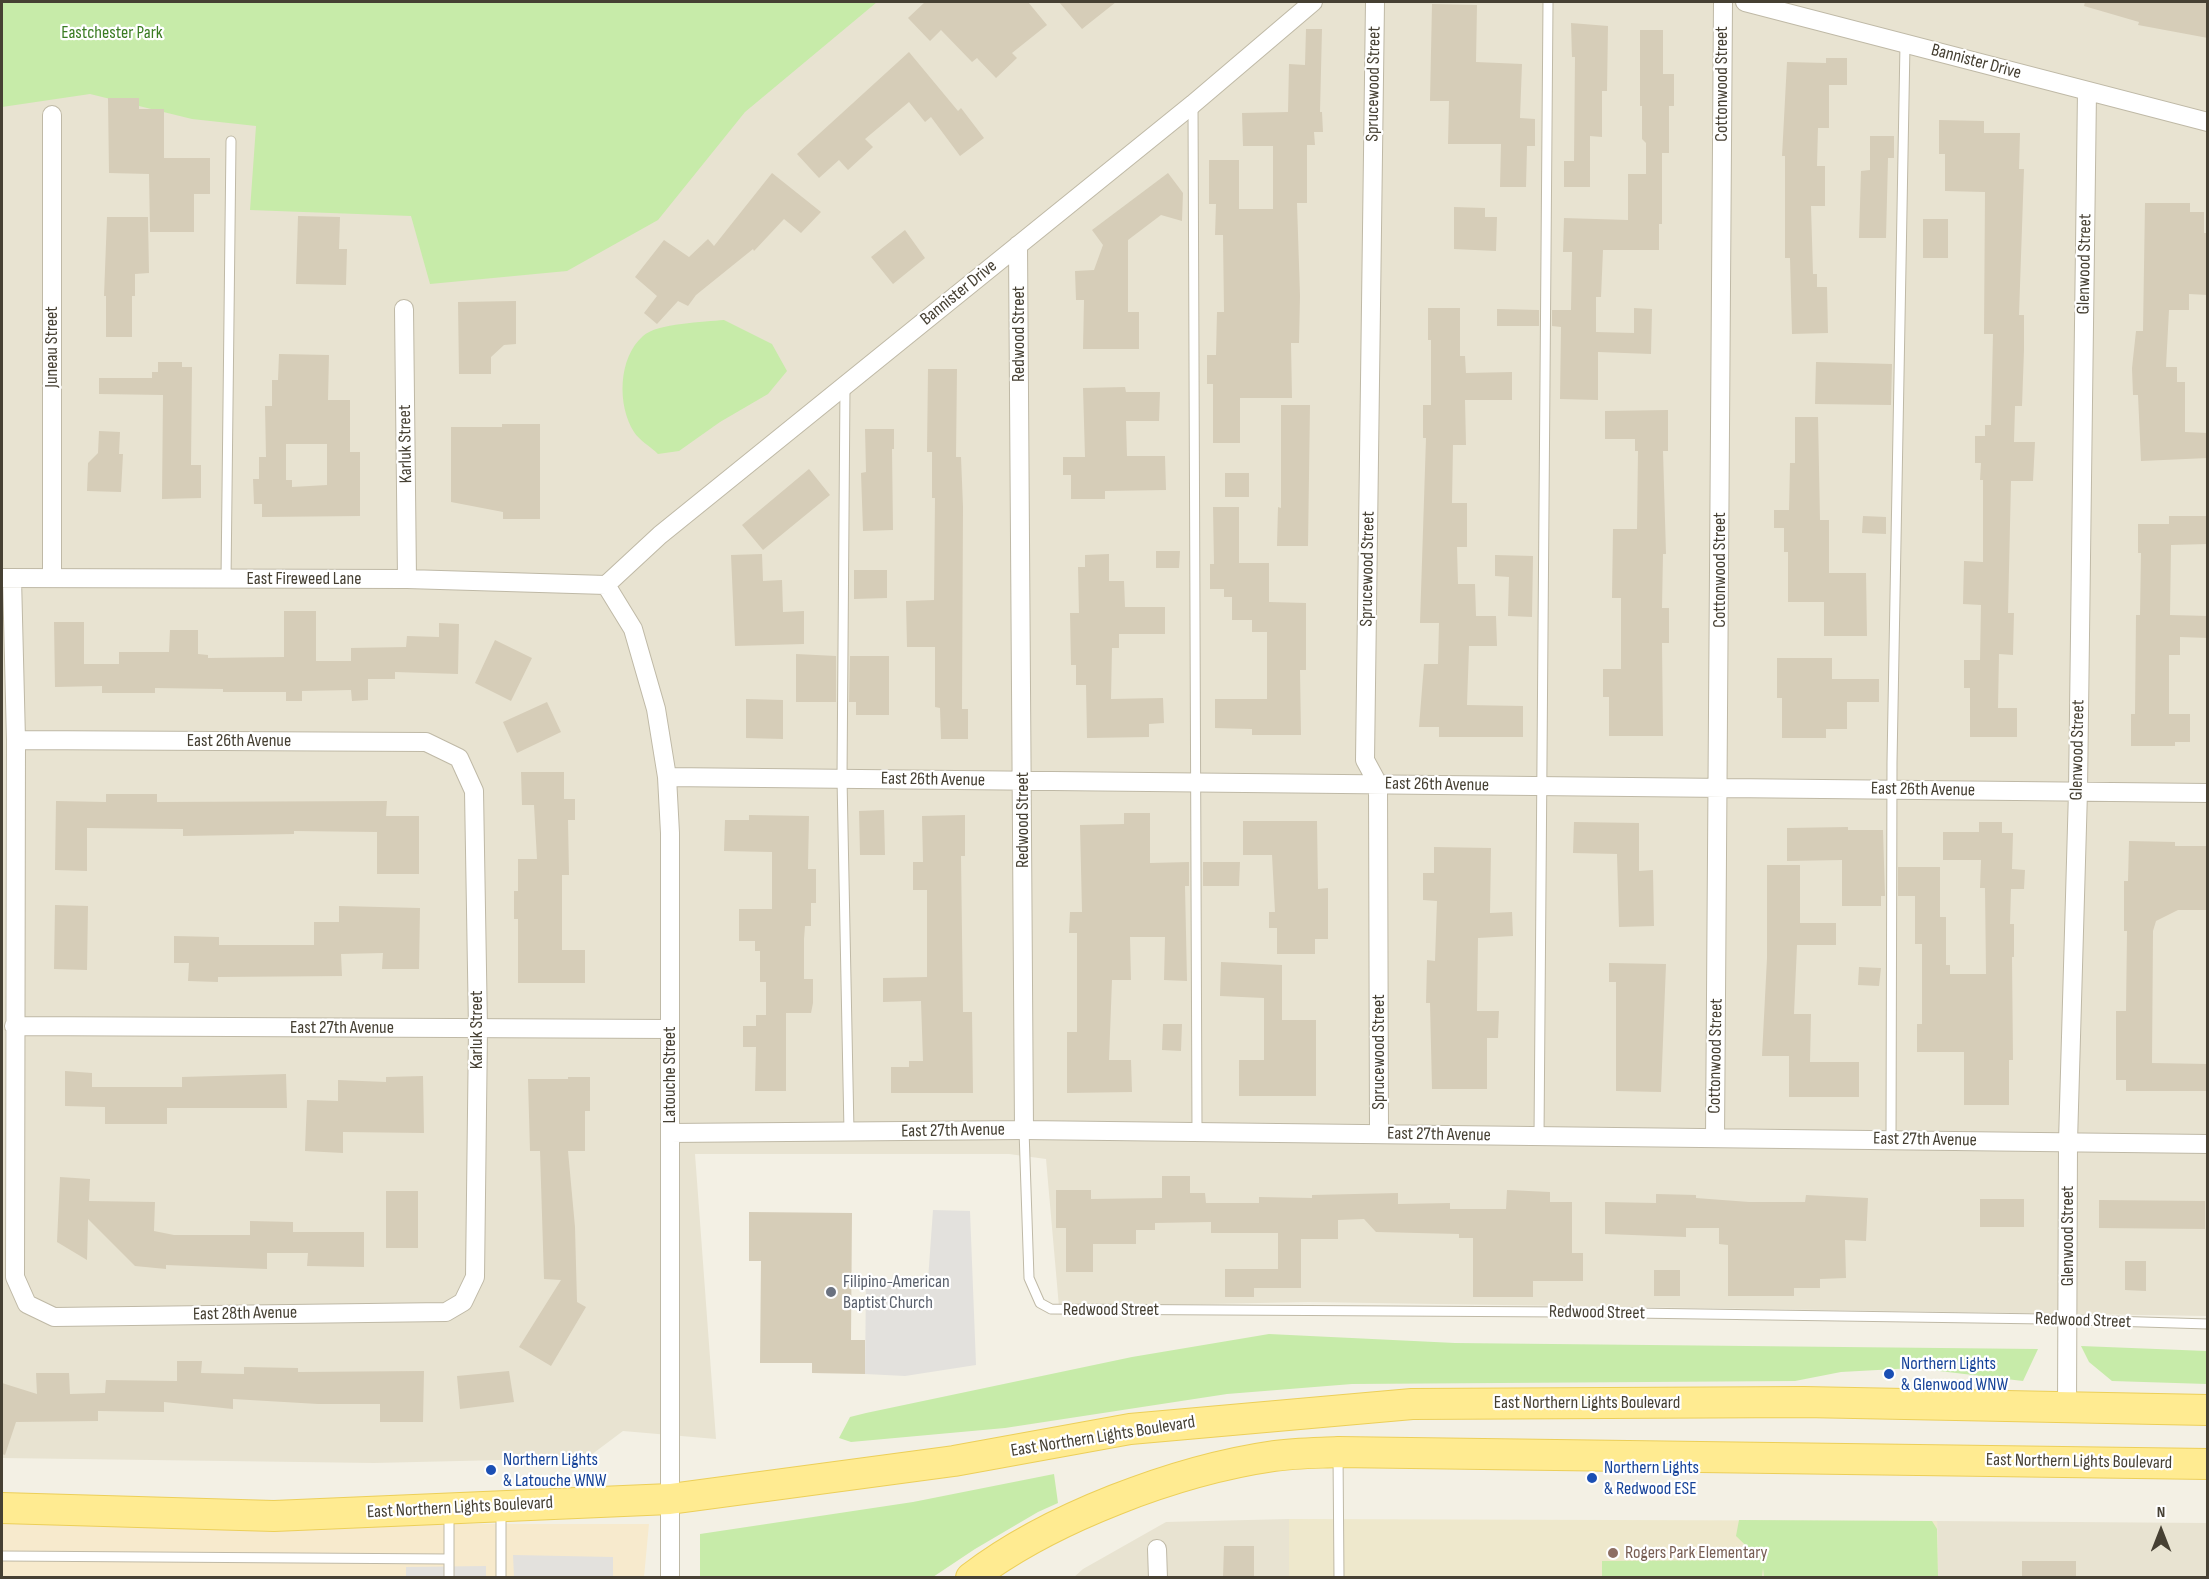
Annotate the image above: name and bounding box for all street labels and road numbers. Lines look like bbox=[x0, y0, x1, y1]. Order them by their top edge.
street label: Sprucewood Street bbox=[1362, 26, 1386, 142]
street label: Cottonwood Street bbox=[1711, 26, 1733, 142]
street label: Bannister Drive bbox=[1929, 40, 2023, 84]
street label: Glenwood Street bbox=[2073, 214, 2097, 314]
street label: Bannister Drive bbox=[916, 256, 1002, 330]
street label: Redwood Street bbox=[1008, 286, 1030, 382]
street label: Juneau Street bbox=[41, 306, 63, 388]
street label: Karluk Street bbox=[395, 404, 417, 484]
street label: Sprucewood Street bbox=[1356, 511, 1380, 627]
street label: Cottonwood Street bbox=[1709, 512, 1731, 628]
street label: East Fireweed Lane bbox=[247, 568, 361, 590]
street label: Glenwood Street bbox=[2066, 700, 2090, 800]
street label: East 26th Avenue bbox=[187, 730, 291, 752]
street label: East 26th Avenue bbox=[881, 768, 985, 792]
street label: Redwood Street bbox=[1012, 772, 1034, 868]
street label: East 26th Avenue bbox=[1385, 773, 1489, 797]
street label: East 26th Avenue bbox=[1871, 778, 1975, 802]
street label: Karluk Street bbox=[466, 991, 488, 1069]
street label: Sprucewood Street bbox=[1368, 994, 1390, 1110]
street label: Cottonwood Street bbox=[1704, 998, 1728, 1114]
street label: East 27th Avenue bbox=[290, 1017, 394, 1039]
street label: Latouche Street bbox=[659, 1027, 681, 1123]
street label: East 27th Avenue bbox=[901, 1119, 1005, 1143]
street label: East 27th Avenue bbox=[1387, 1123, 1491, 1147]
street label: East 27th Avenue bbox=[1873, 1128, 1977, 1152]
street label: Glenwood Street bbox=[2057, 1186, 2079, 1286]
street label: Redwood Street bbox=[1063, 1299, 1159, 1321]
street label: Redwood Street bbox=[1549, 1301, 1645, 1325]
street label: East 28th Avenue bbox=[193, 1302, 297, 1326]
street label: Redwood Street bbox=[2035, 1309, 2131, 1333]
street label: East Northern Lights Boulevard bbox=[1494, 1392, 1680, 1414]
street label: East Northern Lights Boulevard bbox=[1009, 1412, 1197, 1462]
street label: East Northern Lights Boulevard bbox=[1986, 1450, 2172, 1474]
street label: East Northern Lights Boulevard bbox=[366, 1492, 554, 1524]

